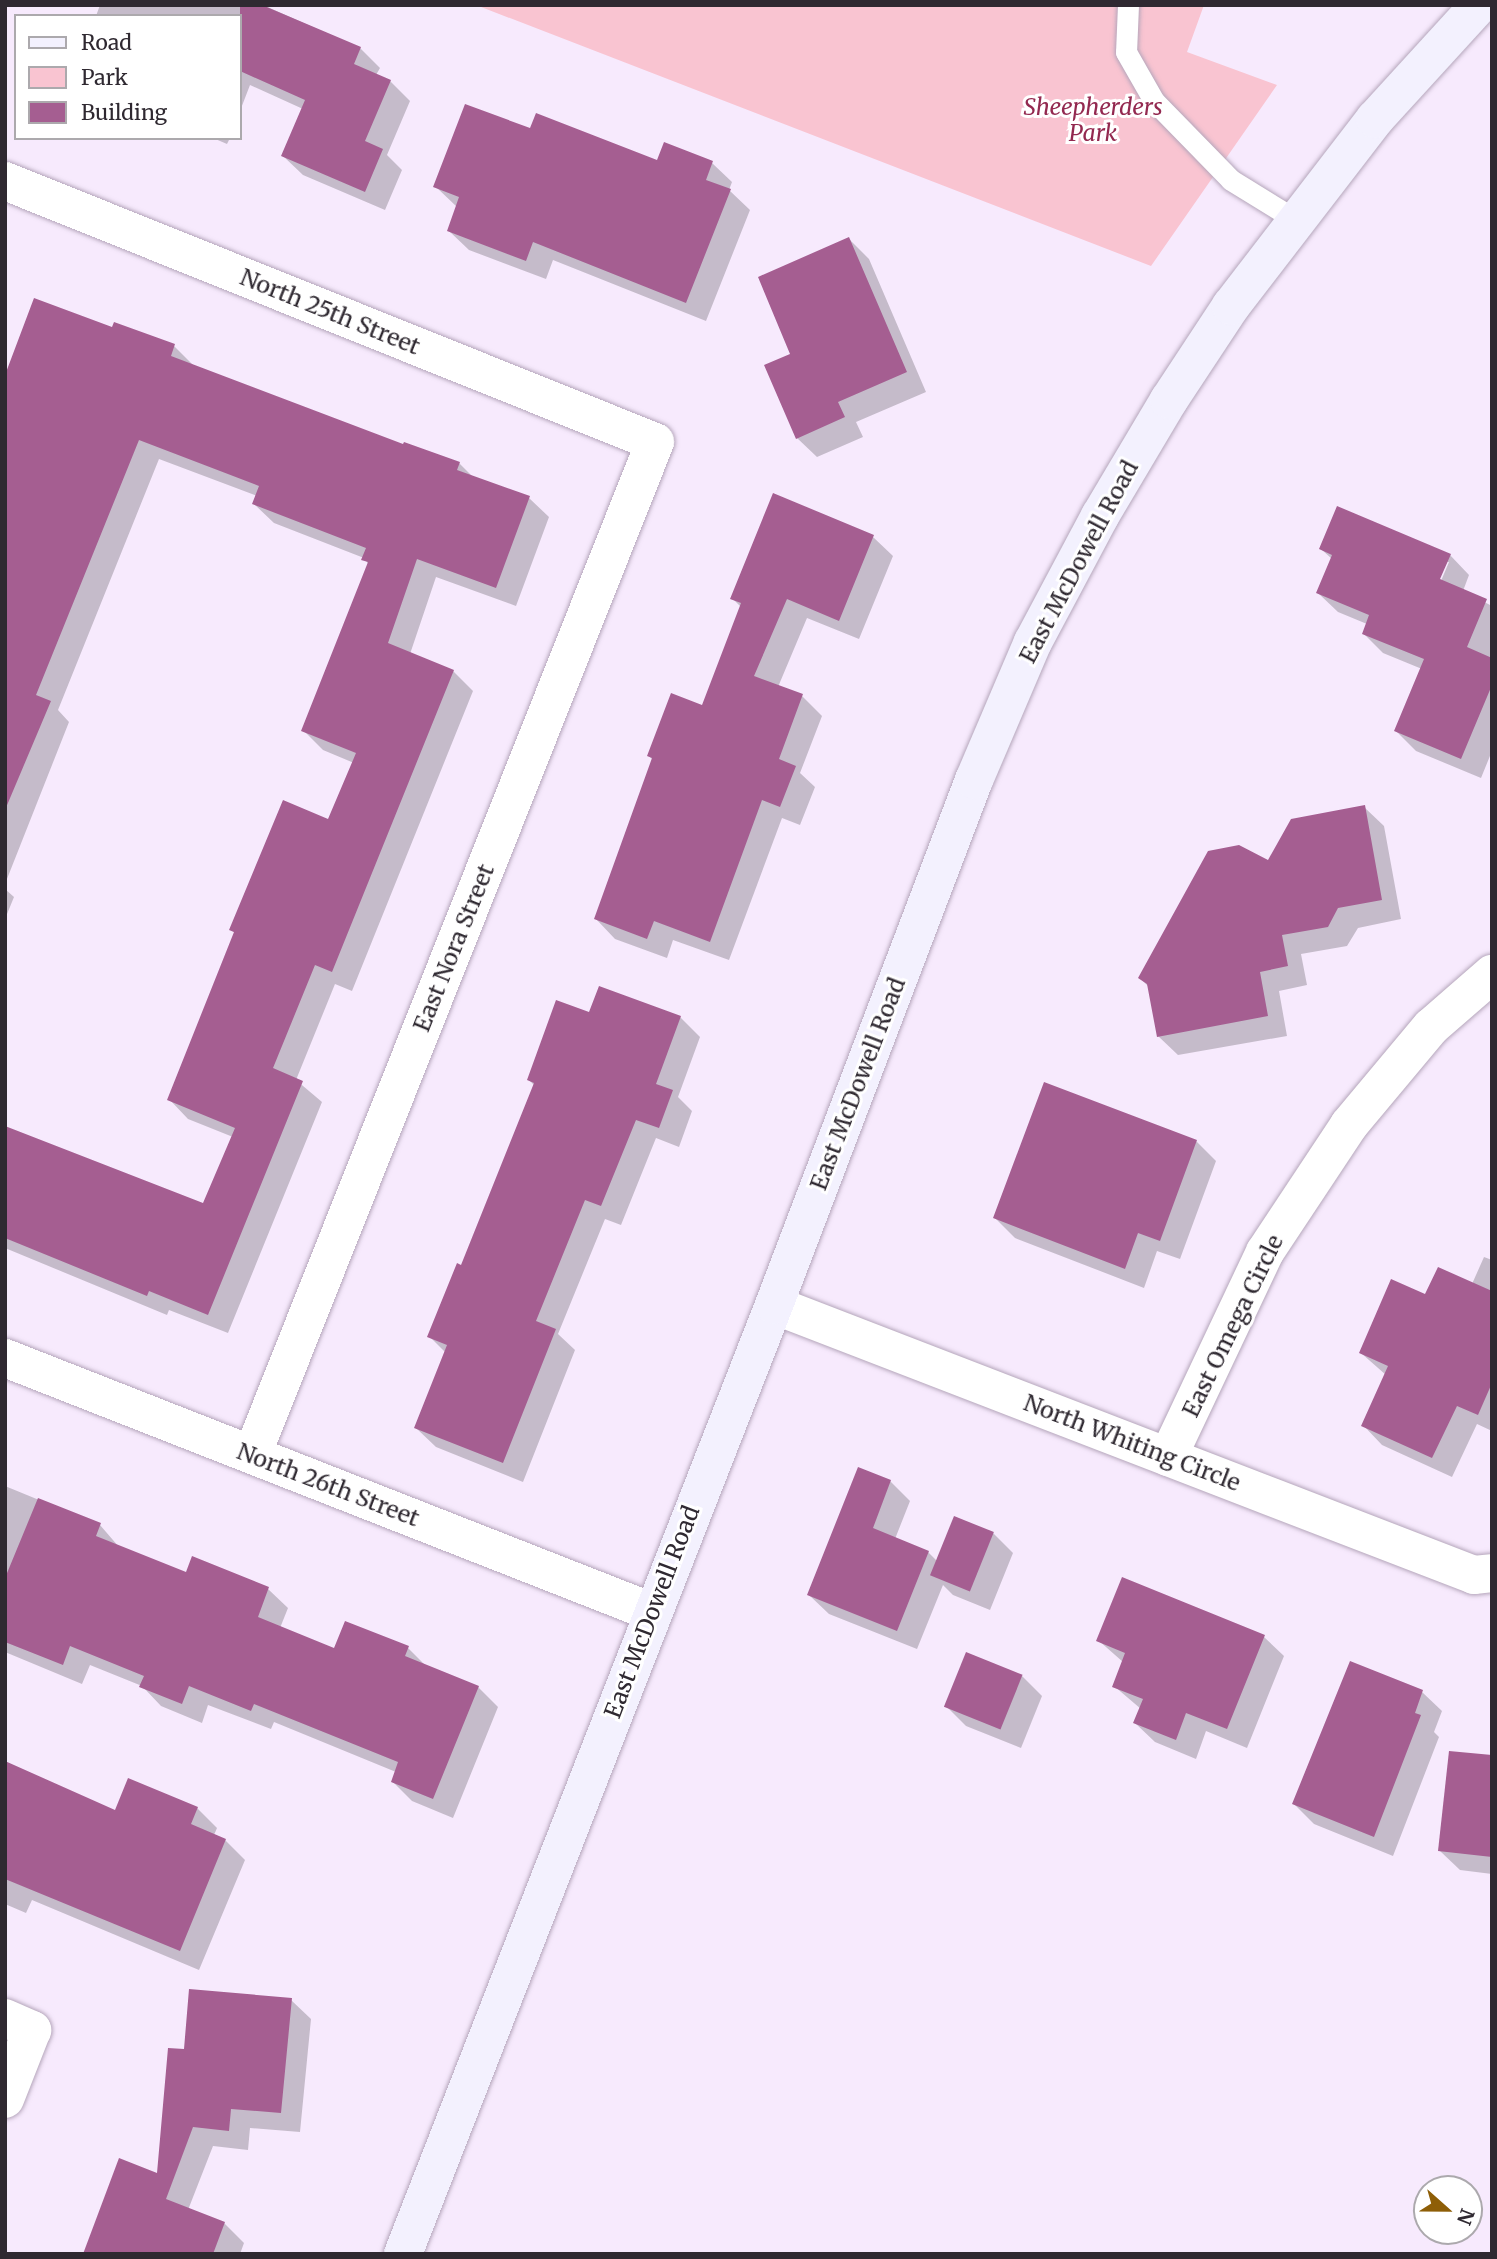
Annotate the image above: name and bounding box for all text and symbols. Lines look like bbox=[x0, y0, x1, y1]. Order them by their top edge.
legend bbox=[14, 14, 242, 140]
text: Road bbox=[81, 29, 132, 56]
text: Park bbox=[81, 64, 128, 91]
park label: Sheepherders Park bbox=[1023, 93, 1163, 147]
text: Building bbox=[81, 99, 167, 126]
street label: North 25th Street bbox=[236, 263, 424, 361]
street label: East McDowell Road bbox=[1014, 456, 1144, 668]
street label: East Nora Street bbox=[408, 860, 500, 1036]
street label: East McDowell Road bbox=[805, 974, 911, 1194]
street label: East Omega Circle bbox=[1177, 1230, 1289, 1422]
street label: North Whiting Circle bbox=[1020, 1389, 1244, 1497]
street label: North 26th Street bbox=[233, 1438, 423, 1532]
street label: East McDowell Road bbox=[599, 1502, 705, 1722]
north arrow bbox=[1413, 2175, 1483, 2245]
text: N bbox=[1452, 2205, 1480, 2228]

